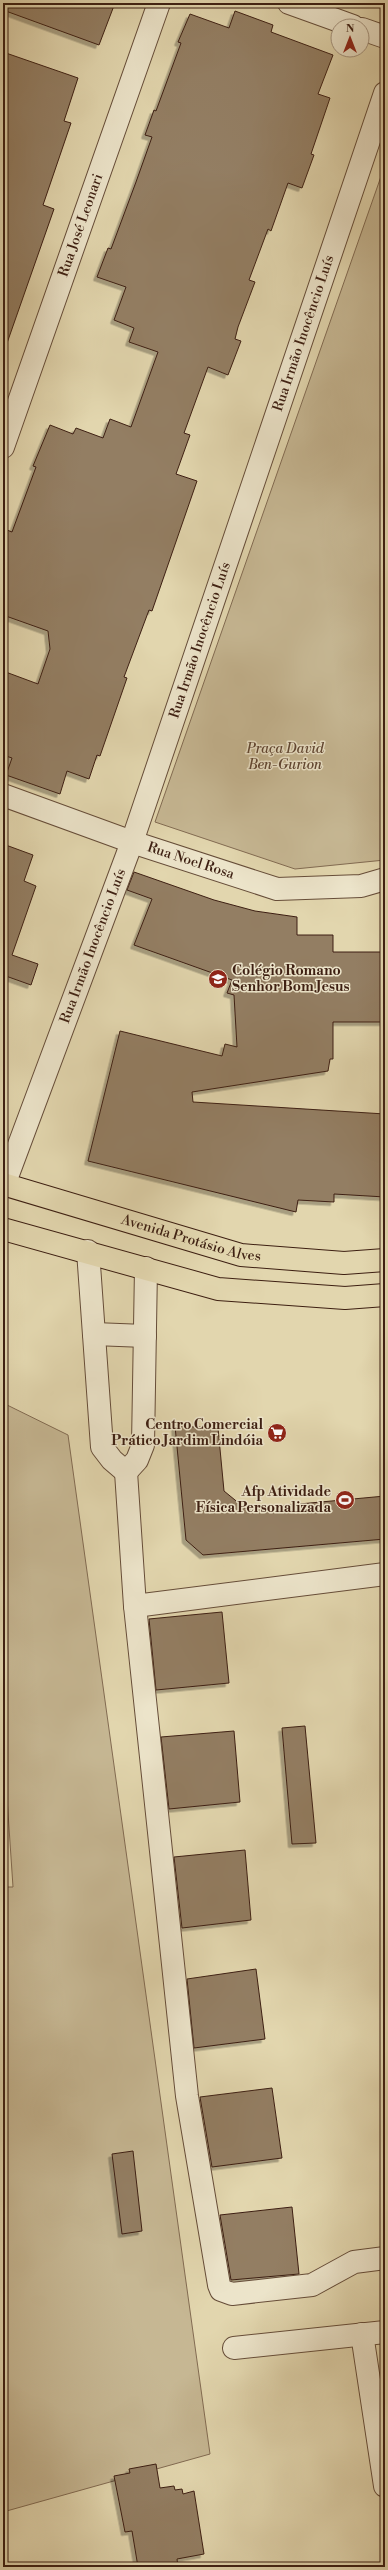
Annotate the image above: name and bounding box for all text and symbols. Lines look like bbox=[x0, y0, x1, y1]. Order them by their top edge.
north arrow bbox=[330, 18, 370, 58]
text: N bbox=[346, 22, 355, 36]
street label: Rua José Leonari bbox=[54, 171, 107, 279]
street label: Rua Irmão Inocêncio Luís bbox=[269, 253, 339, 414]
street label: Rua Irmão Inocêncio Luís bbox=[165, 560, 235, 721]
park label: Praça David Ben-Gurion bbox=[245, 740, 325, 774]
street label: Rua Noel Rosa bbox=[145, 839, 237, 884]
street label: Rua Irmão Inocêncio Luís bbox=[56, 866, 130, 1026]
place label: Colégio Romano Senhor Bom Jesus bbox=[232, 962, 350, 996]
school or university icon: Colégio Romano Senhor Bom Jesus bbox=[207, 968, 229, 990]
street label: Avenida Protásio Alves bbox=[118, 1210, 262, 1266]
place label: Centro Comercial Prático Jardim Lindóia bbox=[111, 1416, 263, 1450]
supermarket icon: Centro Comercial Prático Jardim Lindóia bbox=[266, 1422, 288, 1444]
place label: Afp Atividade Física Personalizada bbox=[196, 1483, 331, 1517]
sports icon: Afp Atividade Física Personalizada bbox=[334, 1489, 356, 1511]

